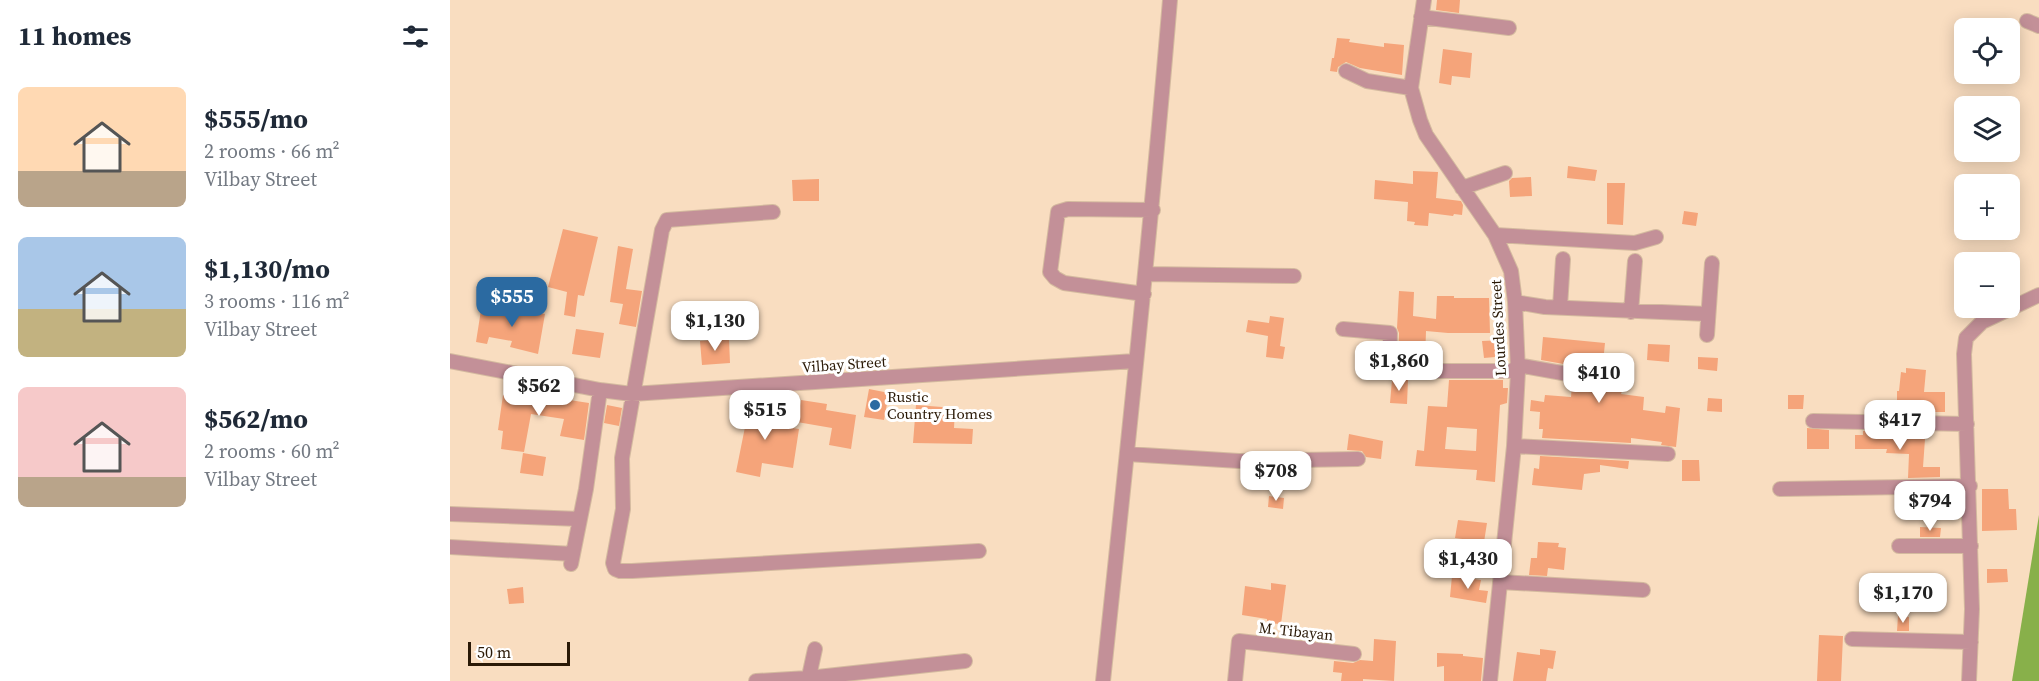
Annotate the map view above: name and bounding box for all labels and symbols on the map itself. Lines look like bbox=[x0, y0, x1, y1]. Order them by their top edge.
pin: $555 bbox=[476, 277, 548, 328]
street label: Lourdes Street bbox=[1485, 279, 1511, 377]
pin: $1,130 bbox=[666, 301, 764, 352]
pin: $1,860 bbox=[1350, 341, 1448, 392]
street label: Vilbay Street bbox=[801, 351, 887, 377]
pin: $410 bbox=[1563, 353, 1635, 404]
pin: $562 bbox=[503, 366, 575, 417]
place label: Rustic Country Homes bbox=[887, 386, 992, 424]
pin: $515 bbox=[729, 390, 801, 441]
marker: Rustic Country Homes bbox=[868, 398, 882, 412]
pin: $417 bbox=[1864, 400, 1936, 451]
pin: $708 bbox=[1240, 451, 1312, 502]
pin: $794 bbox=[1894, 481, 1966, 532]
pin: $1,430 bbox=[1419, 539, 1517, 590]
pin: $1,170 bbox=[1854, 573, 1952, 624]
street label: M. Tibayan bbox=[1258, 617, 1334, 645]
scale bar bbox=[468, 639, 570, 666]

